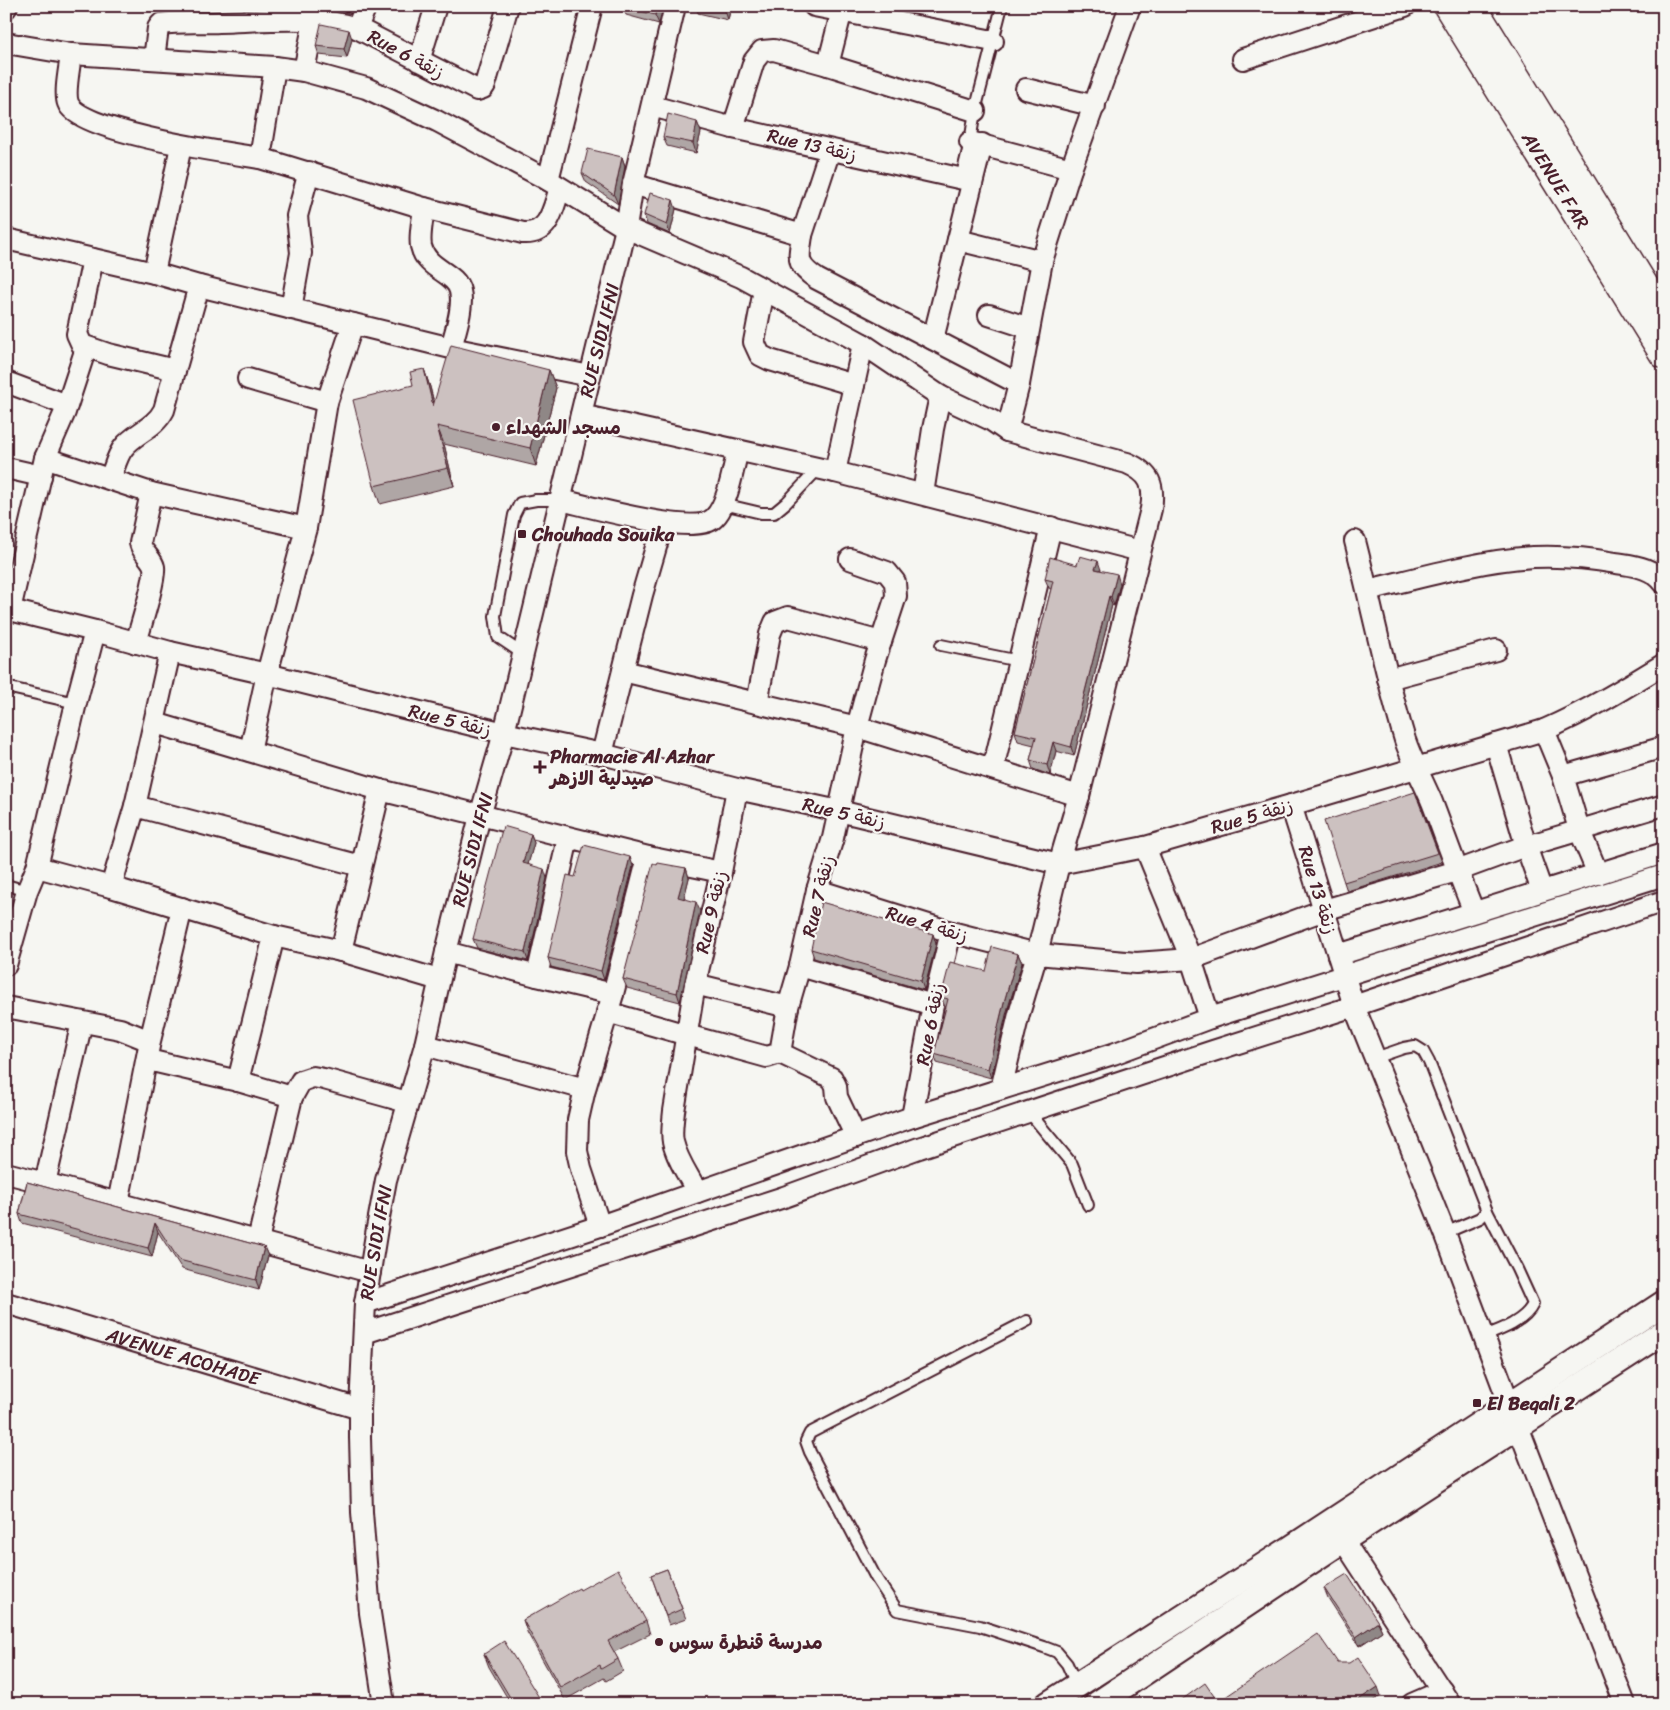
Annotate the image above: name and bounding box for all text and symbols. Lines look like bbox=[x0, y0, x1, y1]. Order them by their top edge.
street label: Rue 6 زنقة bbox=[361, 20, 451, 88]
street label: Rue 13 زنقة bbox=[764, 119, 860, 171]
street label: AVENUE FAR bbox=[1513, 124, 1599, 236]
street label: RUE SIDI IFNI bbox=[569, 279, 629, 401]
place label: مسجد الشهداء bbox=[506, 411, 621, 444]
marker: مسجد الشهداء bbox=[490, 421, 502, 433]
place label: Chouhada Souika bbox=[531, 518, 675, 551]
marker: Chouhada Souika bbox=[516, 528, 528, 540]
street label: Rue 5 زنقة bbox=[405, 694, 495, 746]
place label: Pharmacie Al Azhar صيدلية الازهر bbox=[548, 740, 716, 795]
marker: Pharmacie Al Azhar صيدلية الازهر bbox=[534, 761, 546, 773]
street label: Rue 5 زنقة bbox=[799, 787, 889, 839]
street label: RUE SIDI IFNI bbox=[442, 788, 503, 910]
street label: Rue 5 زنقة bbox=[1207, 789, 1297, 843]
street label: Rue 13 زنقة bbox=[1289, 842, 1347, 938]
street label: Rue 7 زنقة bbox=[792, 852, 844, 940]
street label: Rue 9 زنقة bbox=[685, 867, 737, 957]
street label: Rue 4 زنقة bbox=[882, 896, 972, 952]
street label: Rue 6 زنقة bbox=[906, 980, 954, 1068]
street label: RUE SIDI IFNI bbox=[349, 1182, 401, 1303]
street label: AVENUE ACOHADE bbox=[101, 1317, 266, 1395]
place label: El Beqali 2 bbox=[1487, 1387, 1575, 1420]
marker: El Beqali 2 bbox=[1471, 1397, 1483, 1409]
place label: مدرسة قنطرة سوس bbox=[669, 1626, 823, 1659]
marker: مدرسة قنطرة سوس bbox=[653, 1636, 665, 1648]

